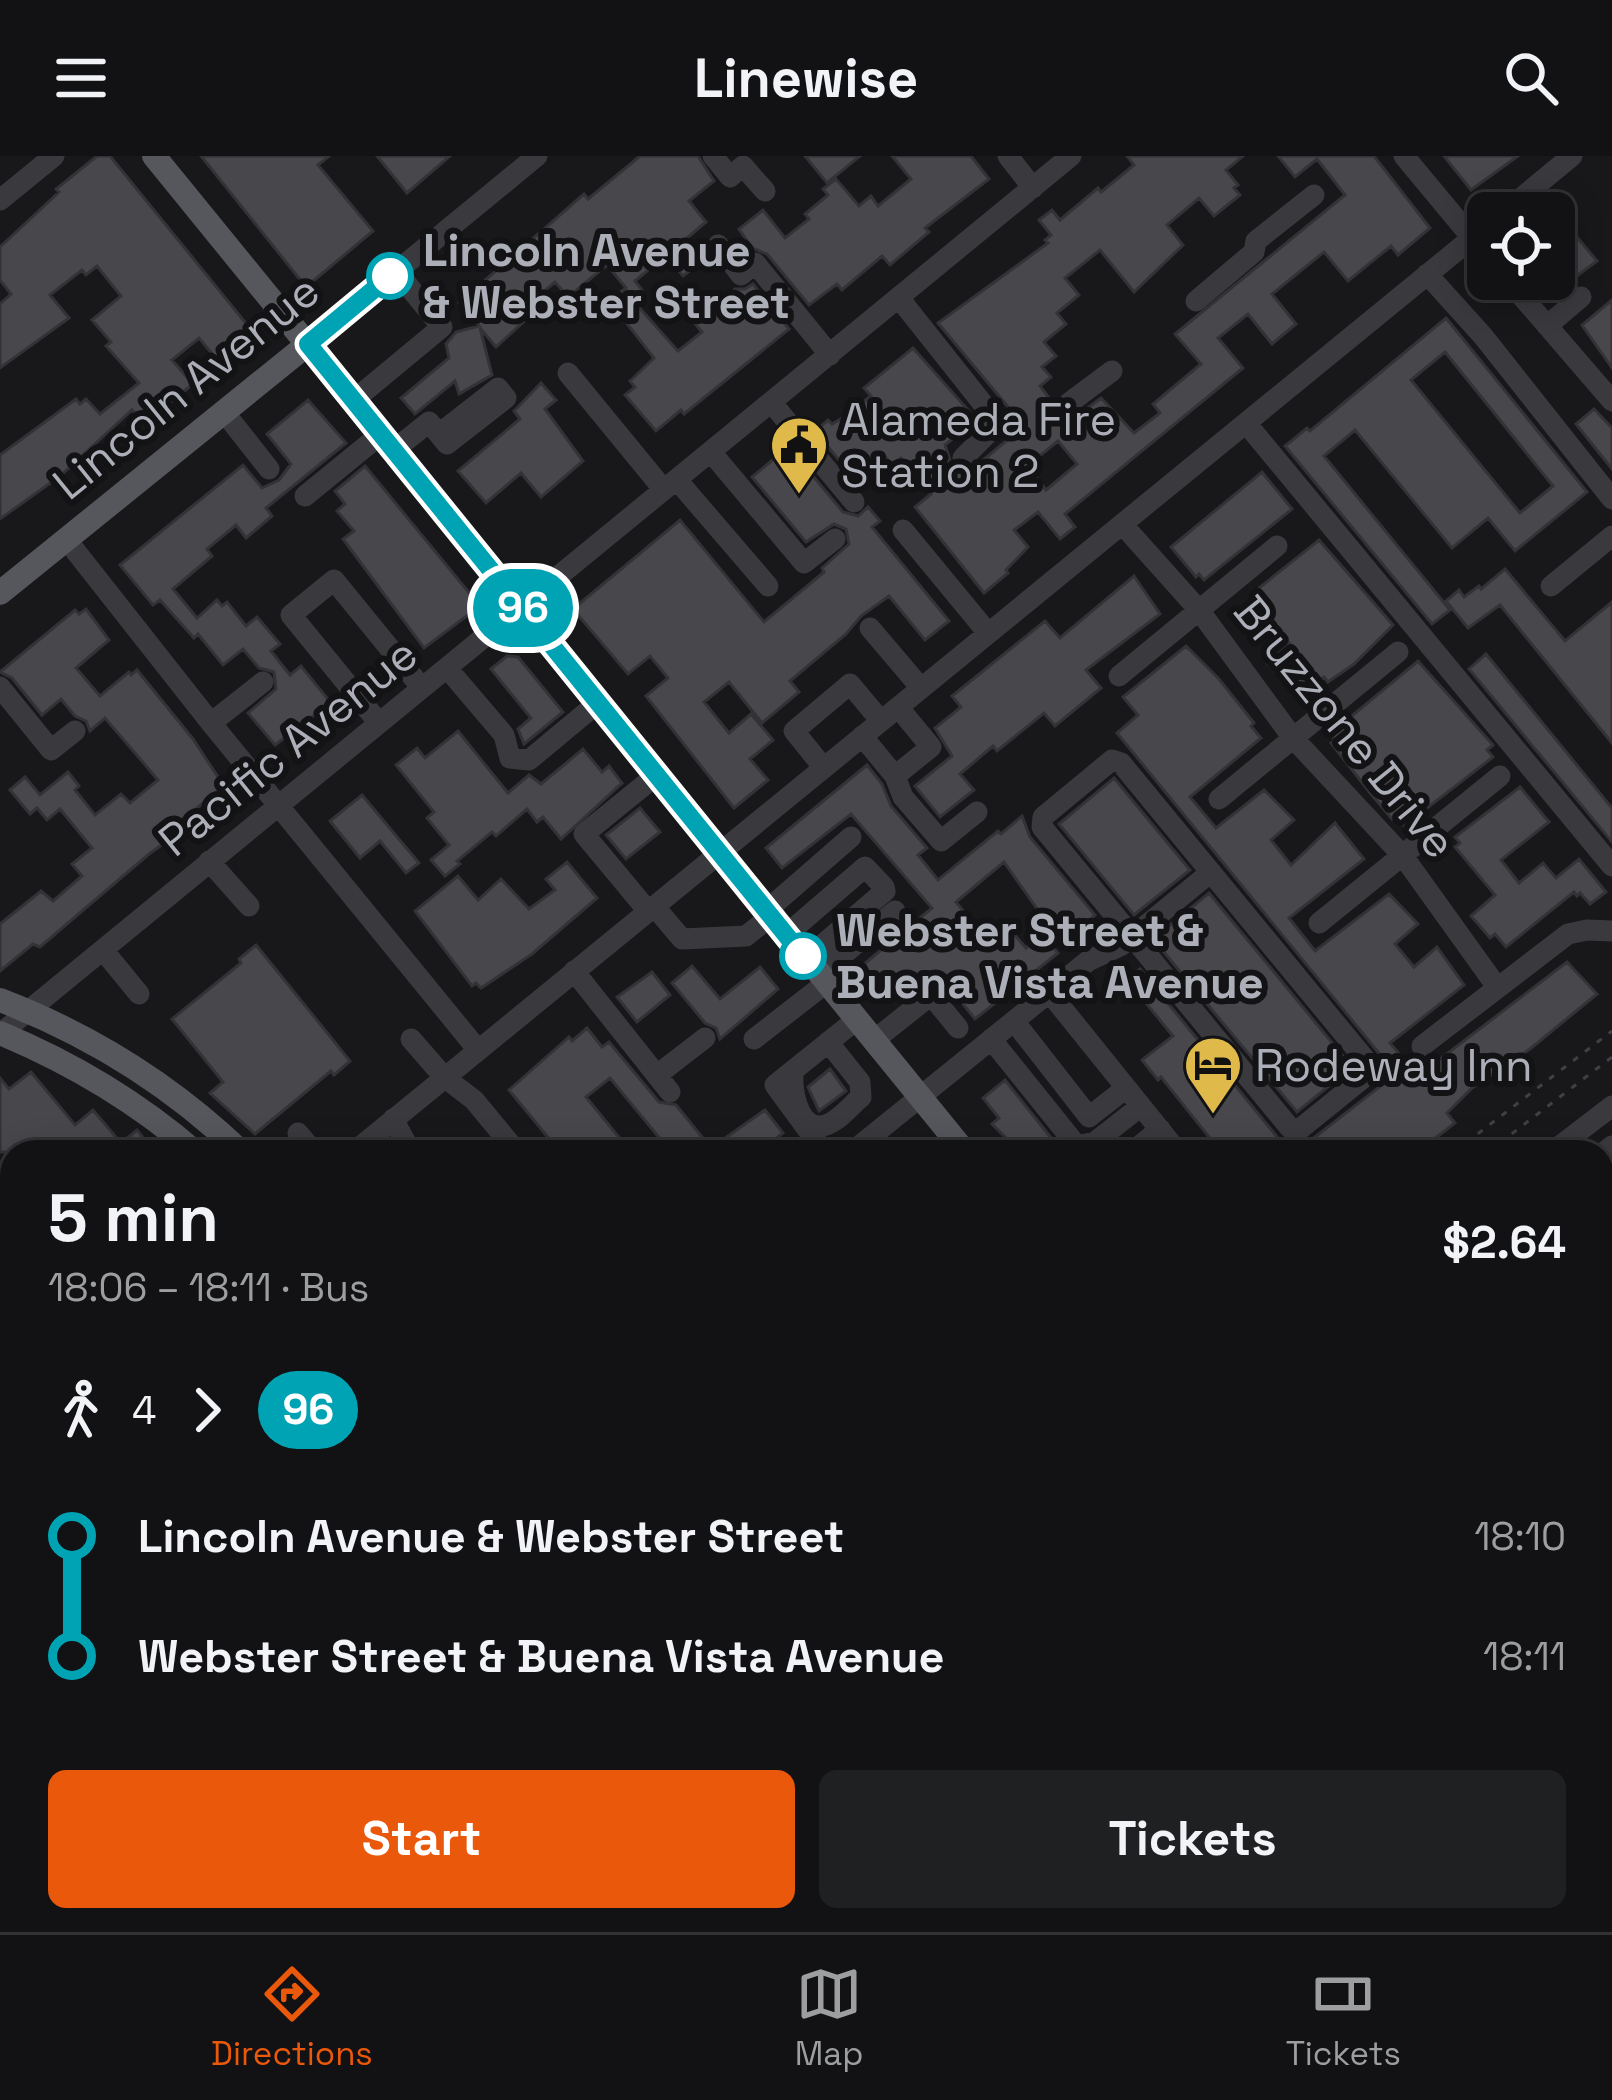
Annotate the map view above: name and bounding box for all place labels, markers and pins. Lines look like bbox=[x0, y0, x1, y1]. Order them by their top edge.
place label: Lincoln Avenue & Webster Street bbox=[423, 222, 790, 331]
marker: Lincoln Avenue & Webster Street bbox=[368, 254, 412, 298]
place label: Alameda Fire Station 2 bbox=[841, 391, 1116, 500]
public building icon: Alameda Fire Station 2 bbox=[768, 414, 830, 496]
place label: Webster Street & Buena Vista Avenue bbox=[836, 902, 1264, 1011]
marker: Webster Street & Buena Vista Avenue bbox=[781, 934, 825, 978]
hotel icon: Rodeway Inn bbox=[1182, 1034, 1244, 1116]
place label: Rodeway Inn bbox=[1255, 1037, 1533, 1094]

